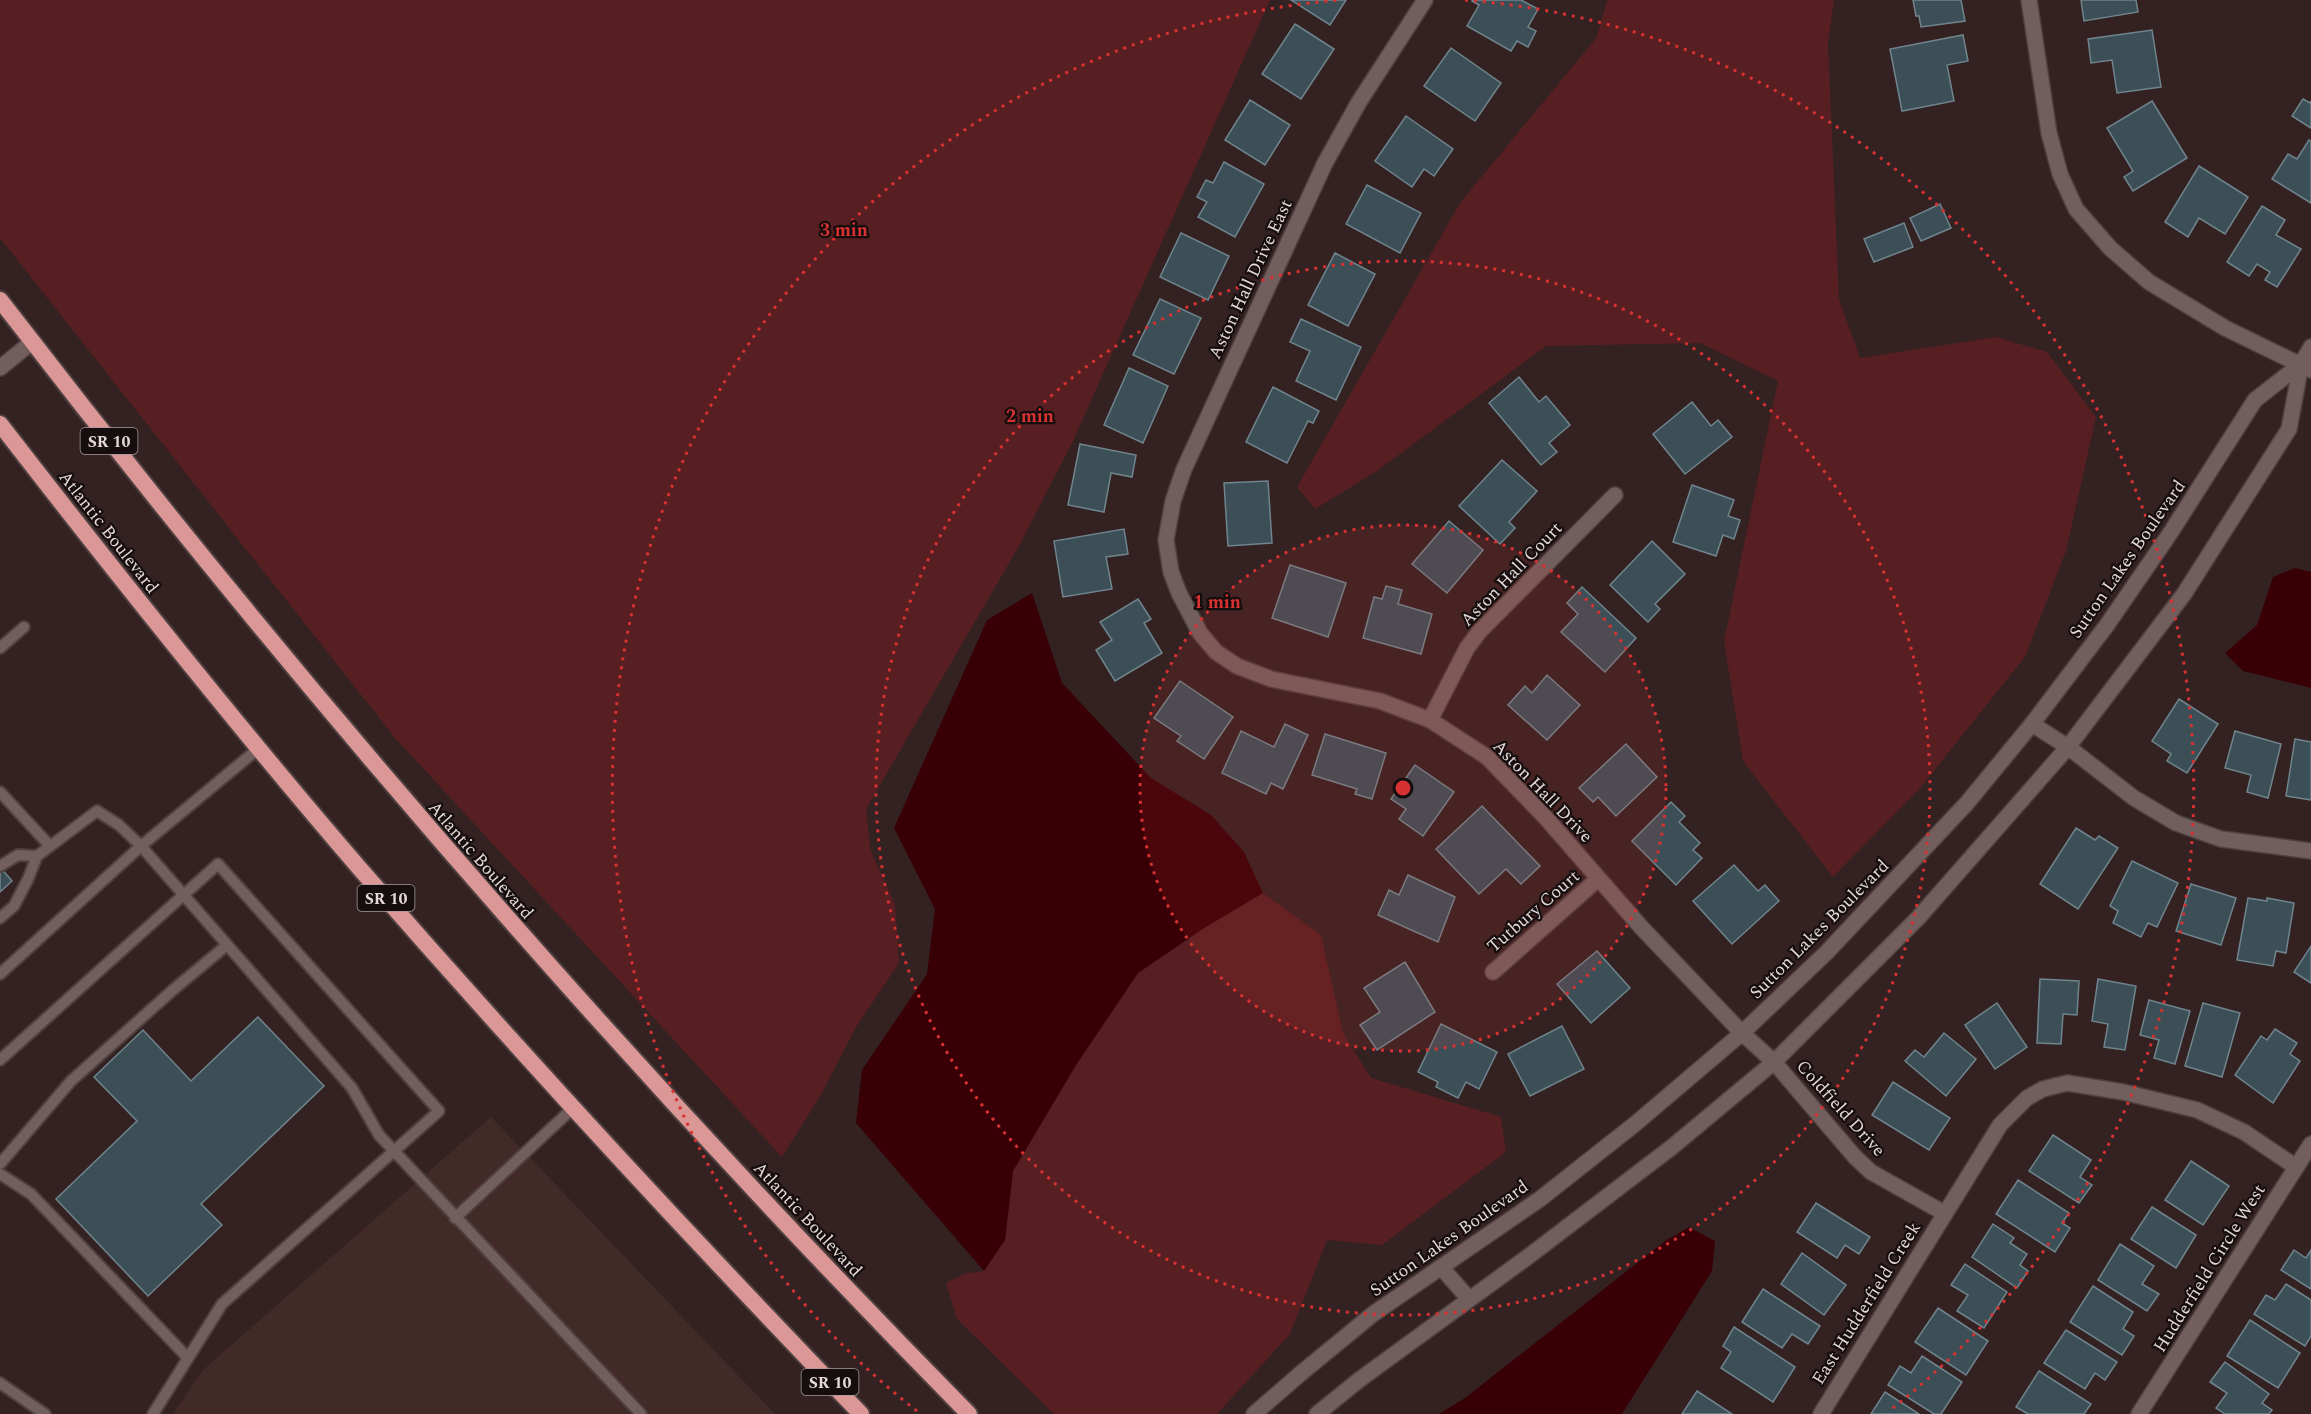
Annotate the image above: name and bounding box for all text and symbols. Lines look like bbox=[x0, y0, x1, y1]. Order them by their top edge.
street label: Aston Hall Drive East bbox=[1202, 195, 1299, 364]
text: 3 min bbox=[820, 217, 868, 244]
text: 2 min bbox=[1006, 403, 1054, 430]
road number: SR 10 bbox=[80, 428, 138, 454]
street label: Atlantic Boulevard bbox=[52, 465, 165, 600]
street label: Sutton Lakes Boulevard bbox=[2062, 474, 2192, 644]
street label: Aston Hall Court bbox=[1454, 516, 1569, 633]
text: 1 min bbox=[1193, 589, 1241, 616]
street label: Aston Hall Drive bbox=[1486, 734, 1599, 849]
centre of rings bbox=[1393, 778, 1413, 798]
street label: Atlantic Boulevard bbox=[421, 795, 540, 926]
street label: Sutton Lakes Boulevard bbox=[1743, 853, 1895, 1005]
street label: Tutbury Court bbox=[1481, 863, 1586, 959]
road number: SR 10 bbox=[358, 885, 414, 911]
street label: Coldfield Drive bbox=[1790, 1054, 1892, 1163]
street label: Atlantic Boulevard bbox=[747, 1155, 868, 1283]
street label: Sutton Lakes Boulevard bbox=[1364, 1173, 1534, 1303]
street label: Hudderfield Circle West bbox=[2147, 1179, 2272, 1358]
street label: East Hudderfield Creek bbox=[1805, 1216, 1928, 1390]
road number: SR 10 bbox=[802, 1369, 858, 1395]

